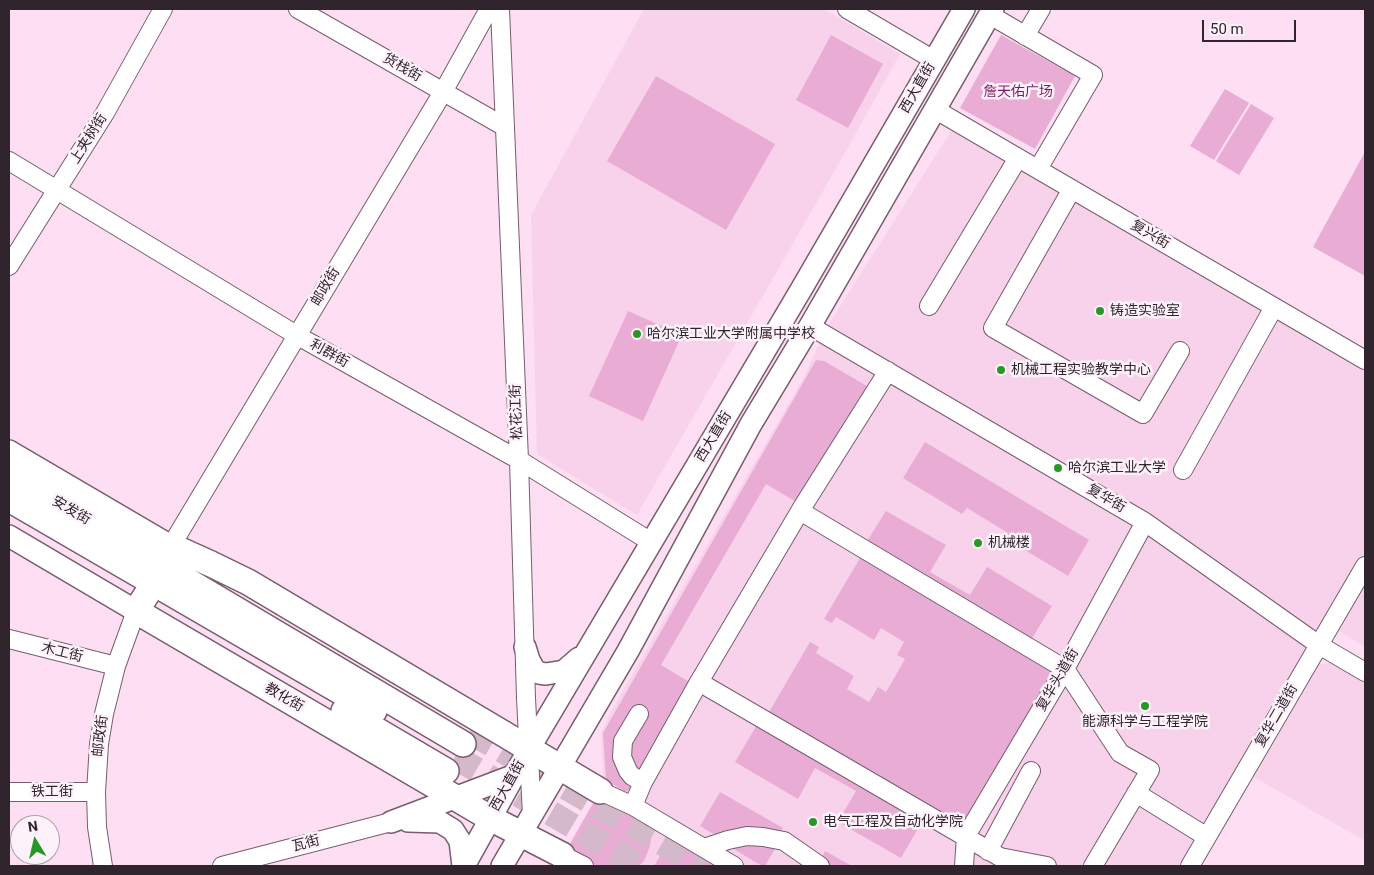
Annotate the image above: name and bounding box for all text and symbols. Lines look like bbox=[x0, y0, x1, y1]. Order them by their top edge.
scale bar bbox=[1204, 10, 1298, 42]
text: 50 m bbox=[1210, 20, 1244, 38]
street label: 货栈街 bbox=[380, 50, 424, 86]
street label: 西大直街 bbox=[897, 60, 939, 116]
park label: 詹天佑广场 bbox=[983, 84, 1053, 100]
street label: 上夹树街 bbox=[67, 111, 111, 167]
street label: 复兴街 bbox=[1128, 217, 1172, 253]
street label: 邮政街 bbox=[308, 265, 344, 309]
place label: 铸造实验室 bbox=[1110, 303, 1180, 319]
marker: 铸造实验室 bbox=[1094, 305, 1106, 317]
place label: 哈尔滨工业大学附属中学校 bbox=[647, 326, 815, 342]
marker: 哈尔滨工业大学附属中学校 bbox=[631, 328, 643, 340]
street label: 利群街 bbox=[307, 336, 351, 372]
place label: 机械工程实验教学中心 bbox=[1011, 362, 1151, 378]
marker: 机械工程实验教学中心 bbox=[995, 364, 1007, 376]
street label: 松花江街 bbox=[508, 384, 526, 440]
street label: 西大直街 bbox=[692, 409, 736, 465]
place label: 哈尔滨工业大学 bbox=[1068, 460, 1166, 476]
marker: 哈尔滨工业大学 bbox=[1052, 462, 1064, 474]
street label: 复华街 bbox=[1084, 481, 1128, 517]
street label: 安发街 bbox=[49, 493, 93, 529]
place label: 机械楼 bbox=[988, 535, 1030, 551]
marker: 机械楼 bbox=[972, 537, 984, 549]
street label: 木工街 bbox=[40, 640, 84, 666]
street label: 复华头道街 bbox=[1033, 645, 1083, 715]
street label: 教化街 bbox=[262, 680, 306, 716]
street label: 复华二道街 bbox=[1252, 681, 1302, 751]
marker: 能源科学与工程学院 bbox=[1139, 700, 1151, 712]
street label: 邮政街 bbox=[90, 714, 112, 758]
place label: 能源科学与工程学院 bbox=[1082, 714, 1208, 730]
street label: 西大直街 bbox=[487, 757, 529, 815]
street label: 铁工街 bbox=[31, 784, 73, 800]
place label: 电气工程及自动化学院 bbox=[823, 814, 963, 830]
north arrow bbox=[10, 815, 60, 865]
marker: 电气工程及自动化学院 bbox=[807, 816, 819, 828]
text: N bbox=[27, 817, 39, 835]
street label: 瓦街 bbox=[290, 832, 322, 856]

